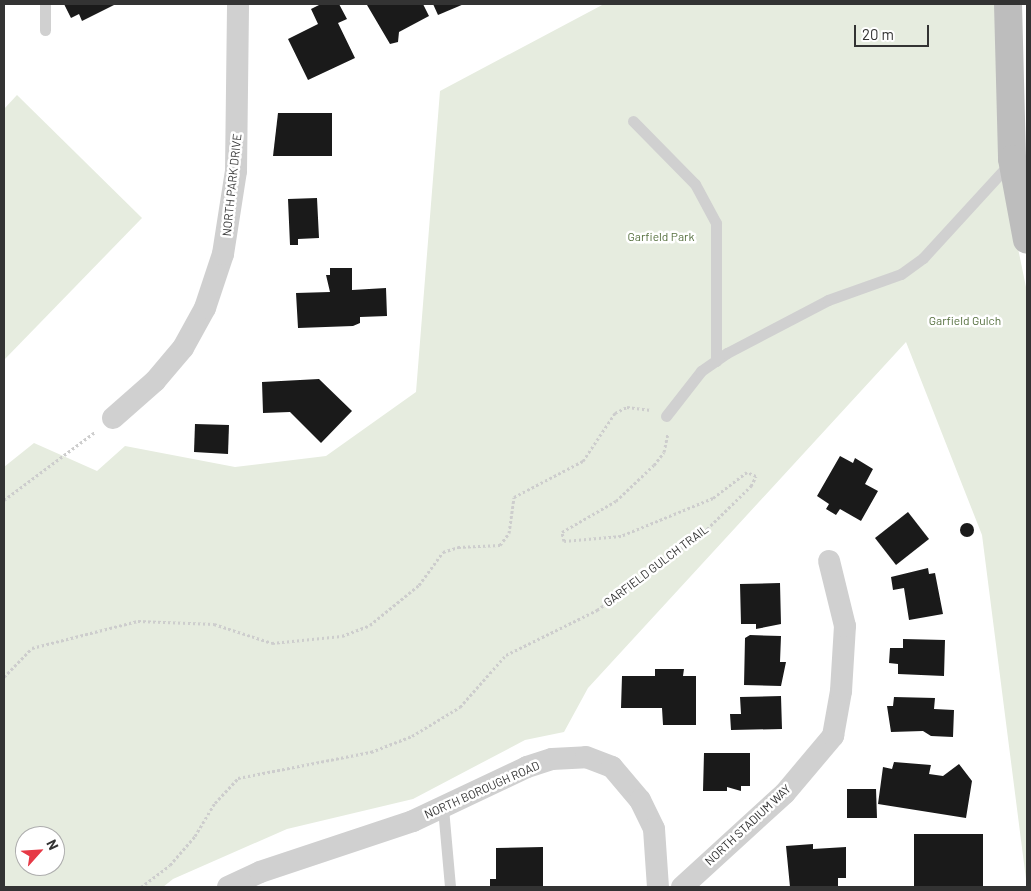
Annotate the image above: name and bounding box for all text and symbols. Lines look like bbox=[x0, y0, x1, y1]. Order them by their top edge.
scale bar bbox=[856, 15, 931, 47]
text: 20 m bbox=[862, 25, 894, 43]
street label: NORTH PARK DRIVE bbox=[219, 133, 245, 237]
park label: Garfield Park bbox=[628, 230, 694, 244]
park label: Garfield Gulch bbox=[929, 314, 1001, 328]
street label: GARFIELD GULCH TRAIL bbox=[601, 522, 711, 610]
street label: NORTH BOROUGH ROAD bbox=[422, 758, 542, 822]
street label: NORTH STADIUM WAY bbox=[702, 782, 794, 868]
north arrow bbox=[15, 826, 65, 876]
text: N bbox=[43, 837, 63, 853]

